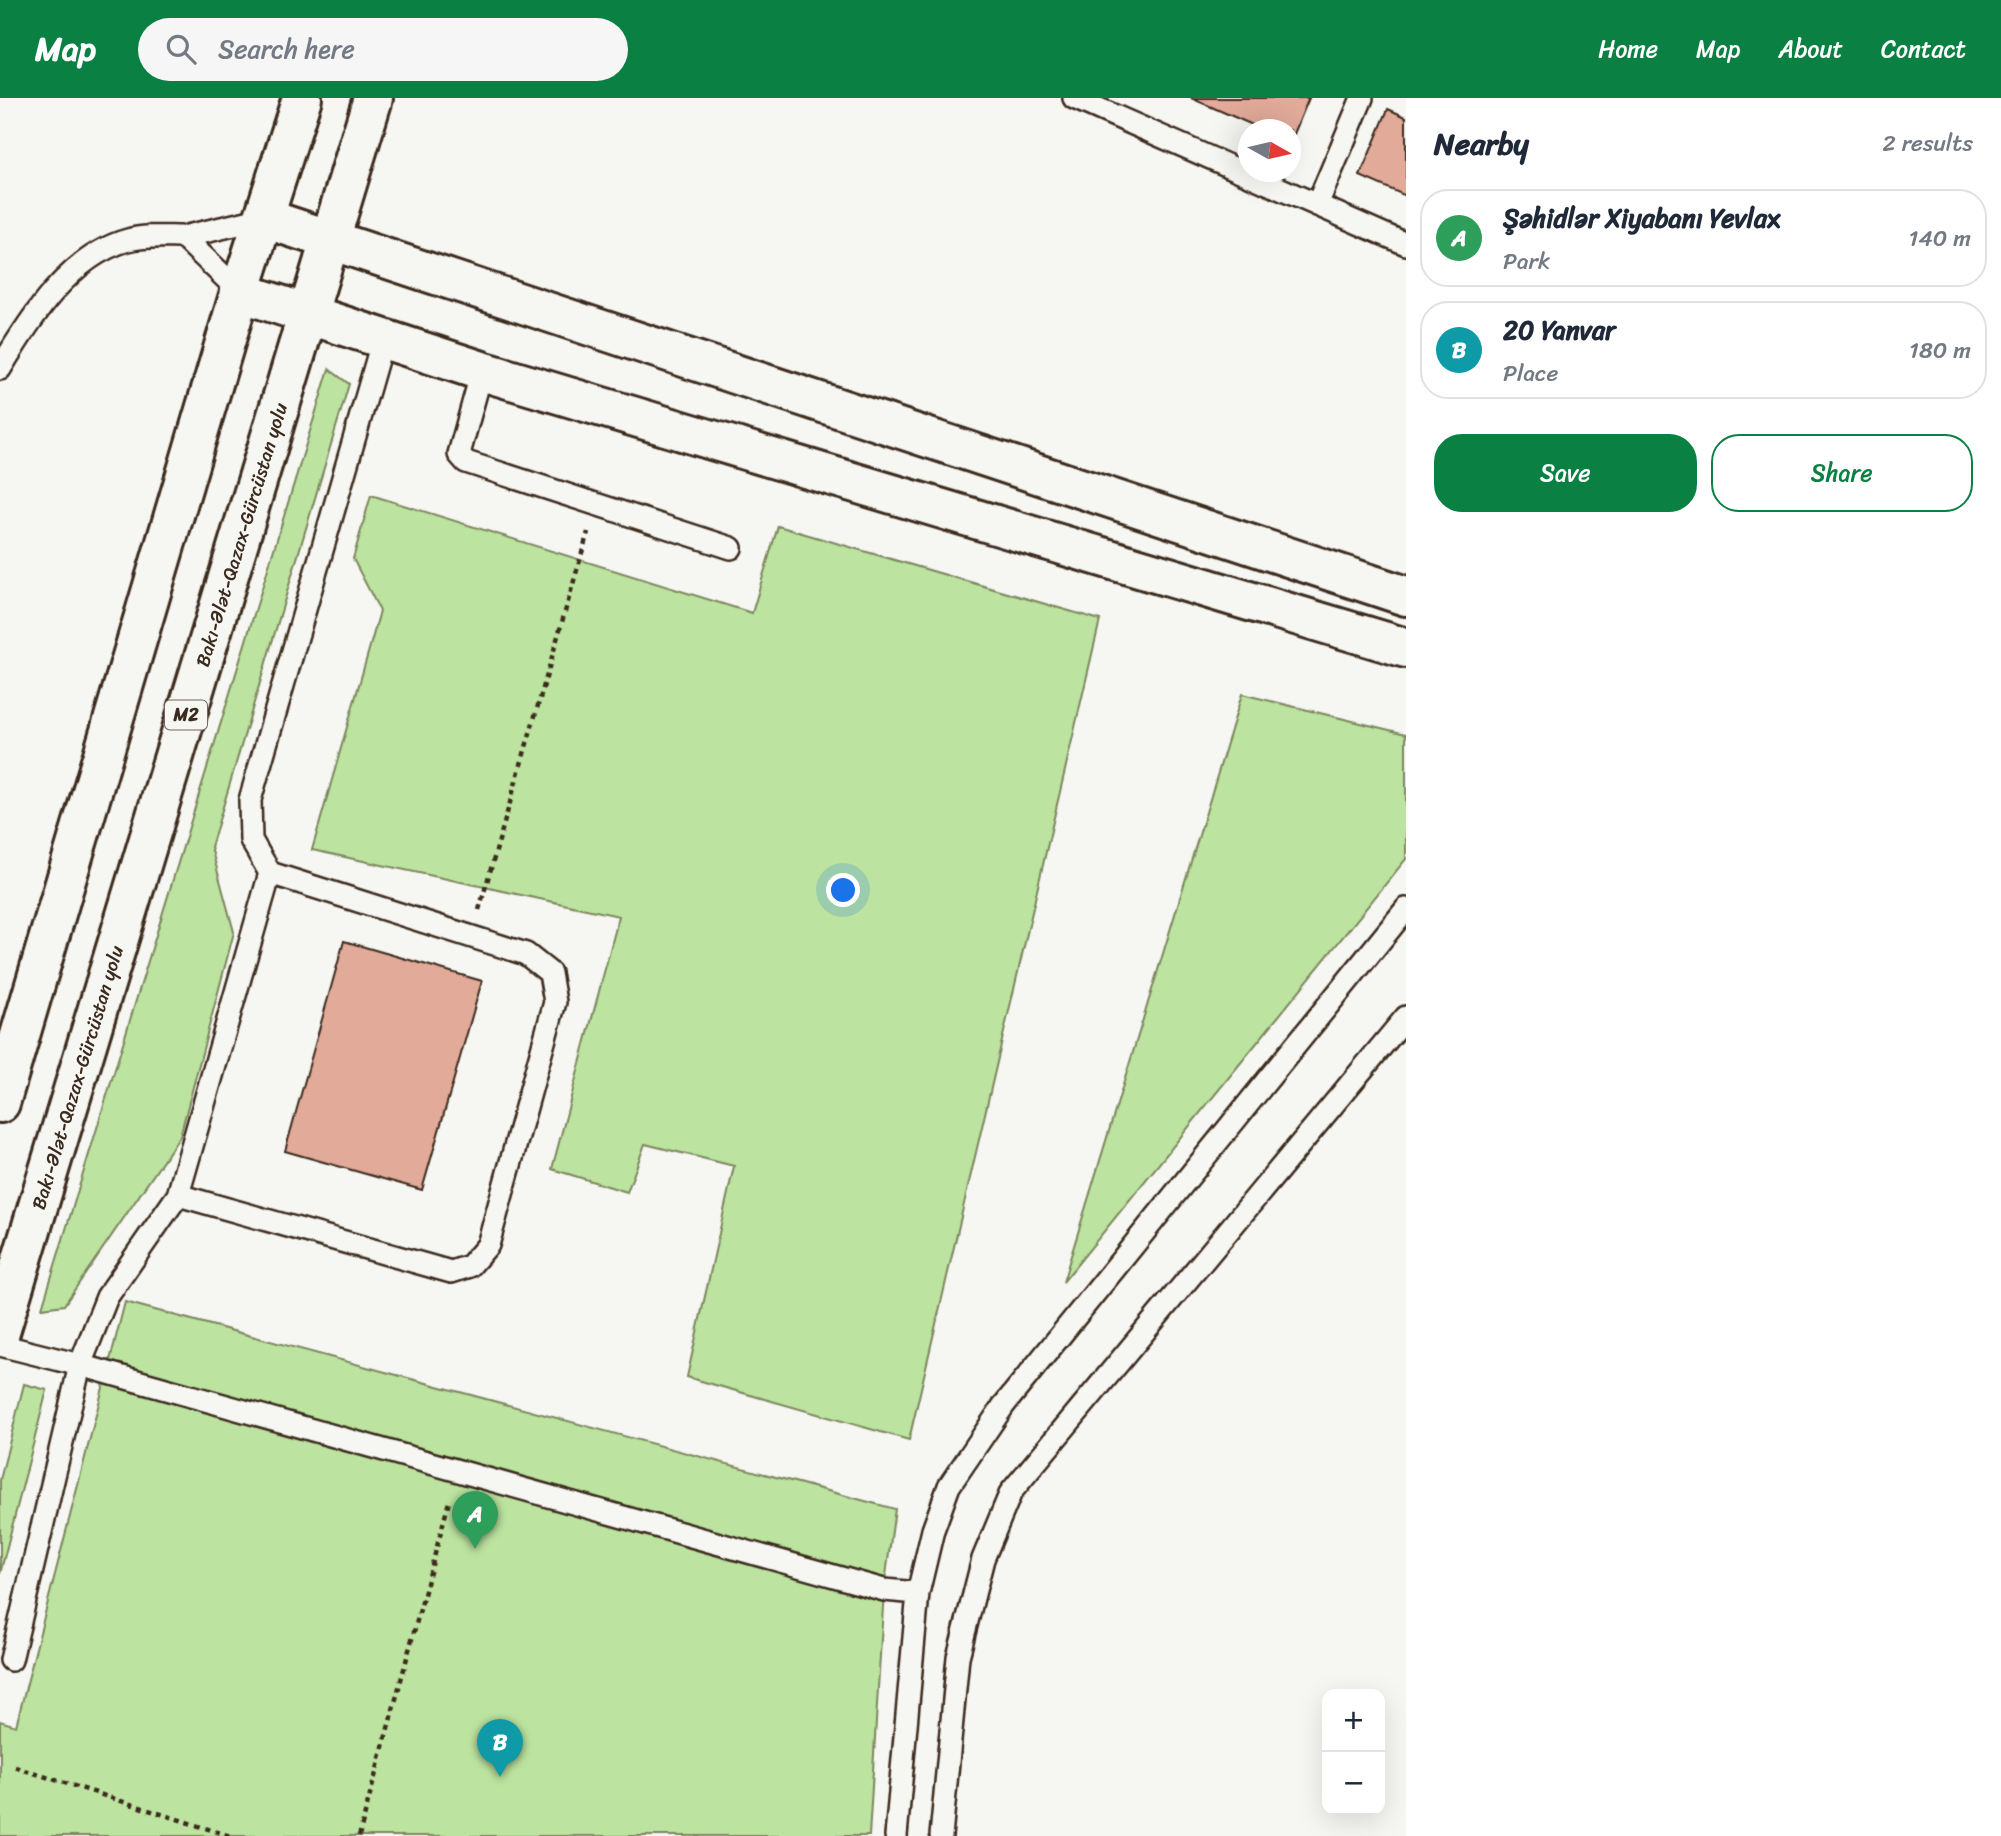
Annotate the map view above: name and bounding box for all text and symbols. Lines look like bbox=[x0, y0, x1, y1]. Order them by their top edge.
search box bbox=[138, 18, 628, 81]
text: Map bbox=[35, 20, 96, 78]
text: Search here bbox=[218, 26, 355, 72]
text: Home bbox=[1598, 28, 1658, 70]
text: Map bbox=[1696, 28, 1740, 70]
text: About bbox=[1778, 28, 1843, 70]
text: Contact bbox=[1881, 28, 1966, 70]
icon: search bbox=[162, 30, 200, 68]
text: Nearby bbox=[1434, 117, 1529, 171]
north arrow bbox=[1238, 119, 1301, 182]
text: 2 results bbox=[1882, 123, 1973, 164]
text: Şəhidlər Xiyabanı Yevlax bbox=[1503, 195, 1780, 241]
text: A bbox=[1451, 218, 1467, 259]
text: 140 m bbox=[1909, 218, 1971, 259]
text: Park bbox=[1503, 241, 1550, 282]
text: 20 Yanvar bbox=[1503, 307, 1616, 353]
text: B bbox=[1452, 330, 1466, 371]
text: 180 m bbox=[1909, 330, 1971, 371]
text: Place bbox=[1503, 353, 1558, 394]
street label: Bakı-Ələt-Qazax-Gürcüstan yolu bbox=[186, 399, 297, 671]
button: Save bbox=[1434, 434, 1697, 512]
button: Share bbox=[1711, 434, 1973, 512]
road number: M2 bbox=[165, 700, 207, 730]
your location bbox=[826, 873, 860, 907]
street label: Bakı-Ələt-Qazax-Gürcüstan yolu bbox=[22, 941, 133, 1214]
pin: A bbox=[452, 1491, 498, 1549]
map controls bbox=[1322, 1689, 1385, 1815]
button: + bbox=[1322, 1689, 1385, 1752]
pin: B bbox=[477, 1719, 523, 1777]
button: − bbox=[1322, 1752, 1385, 1815]

